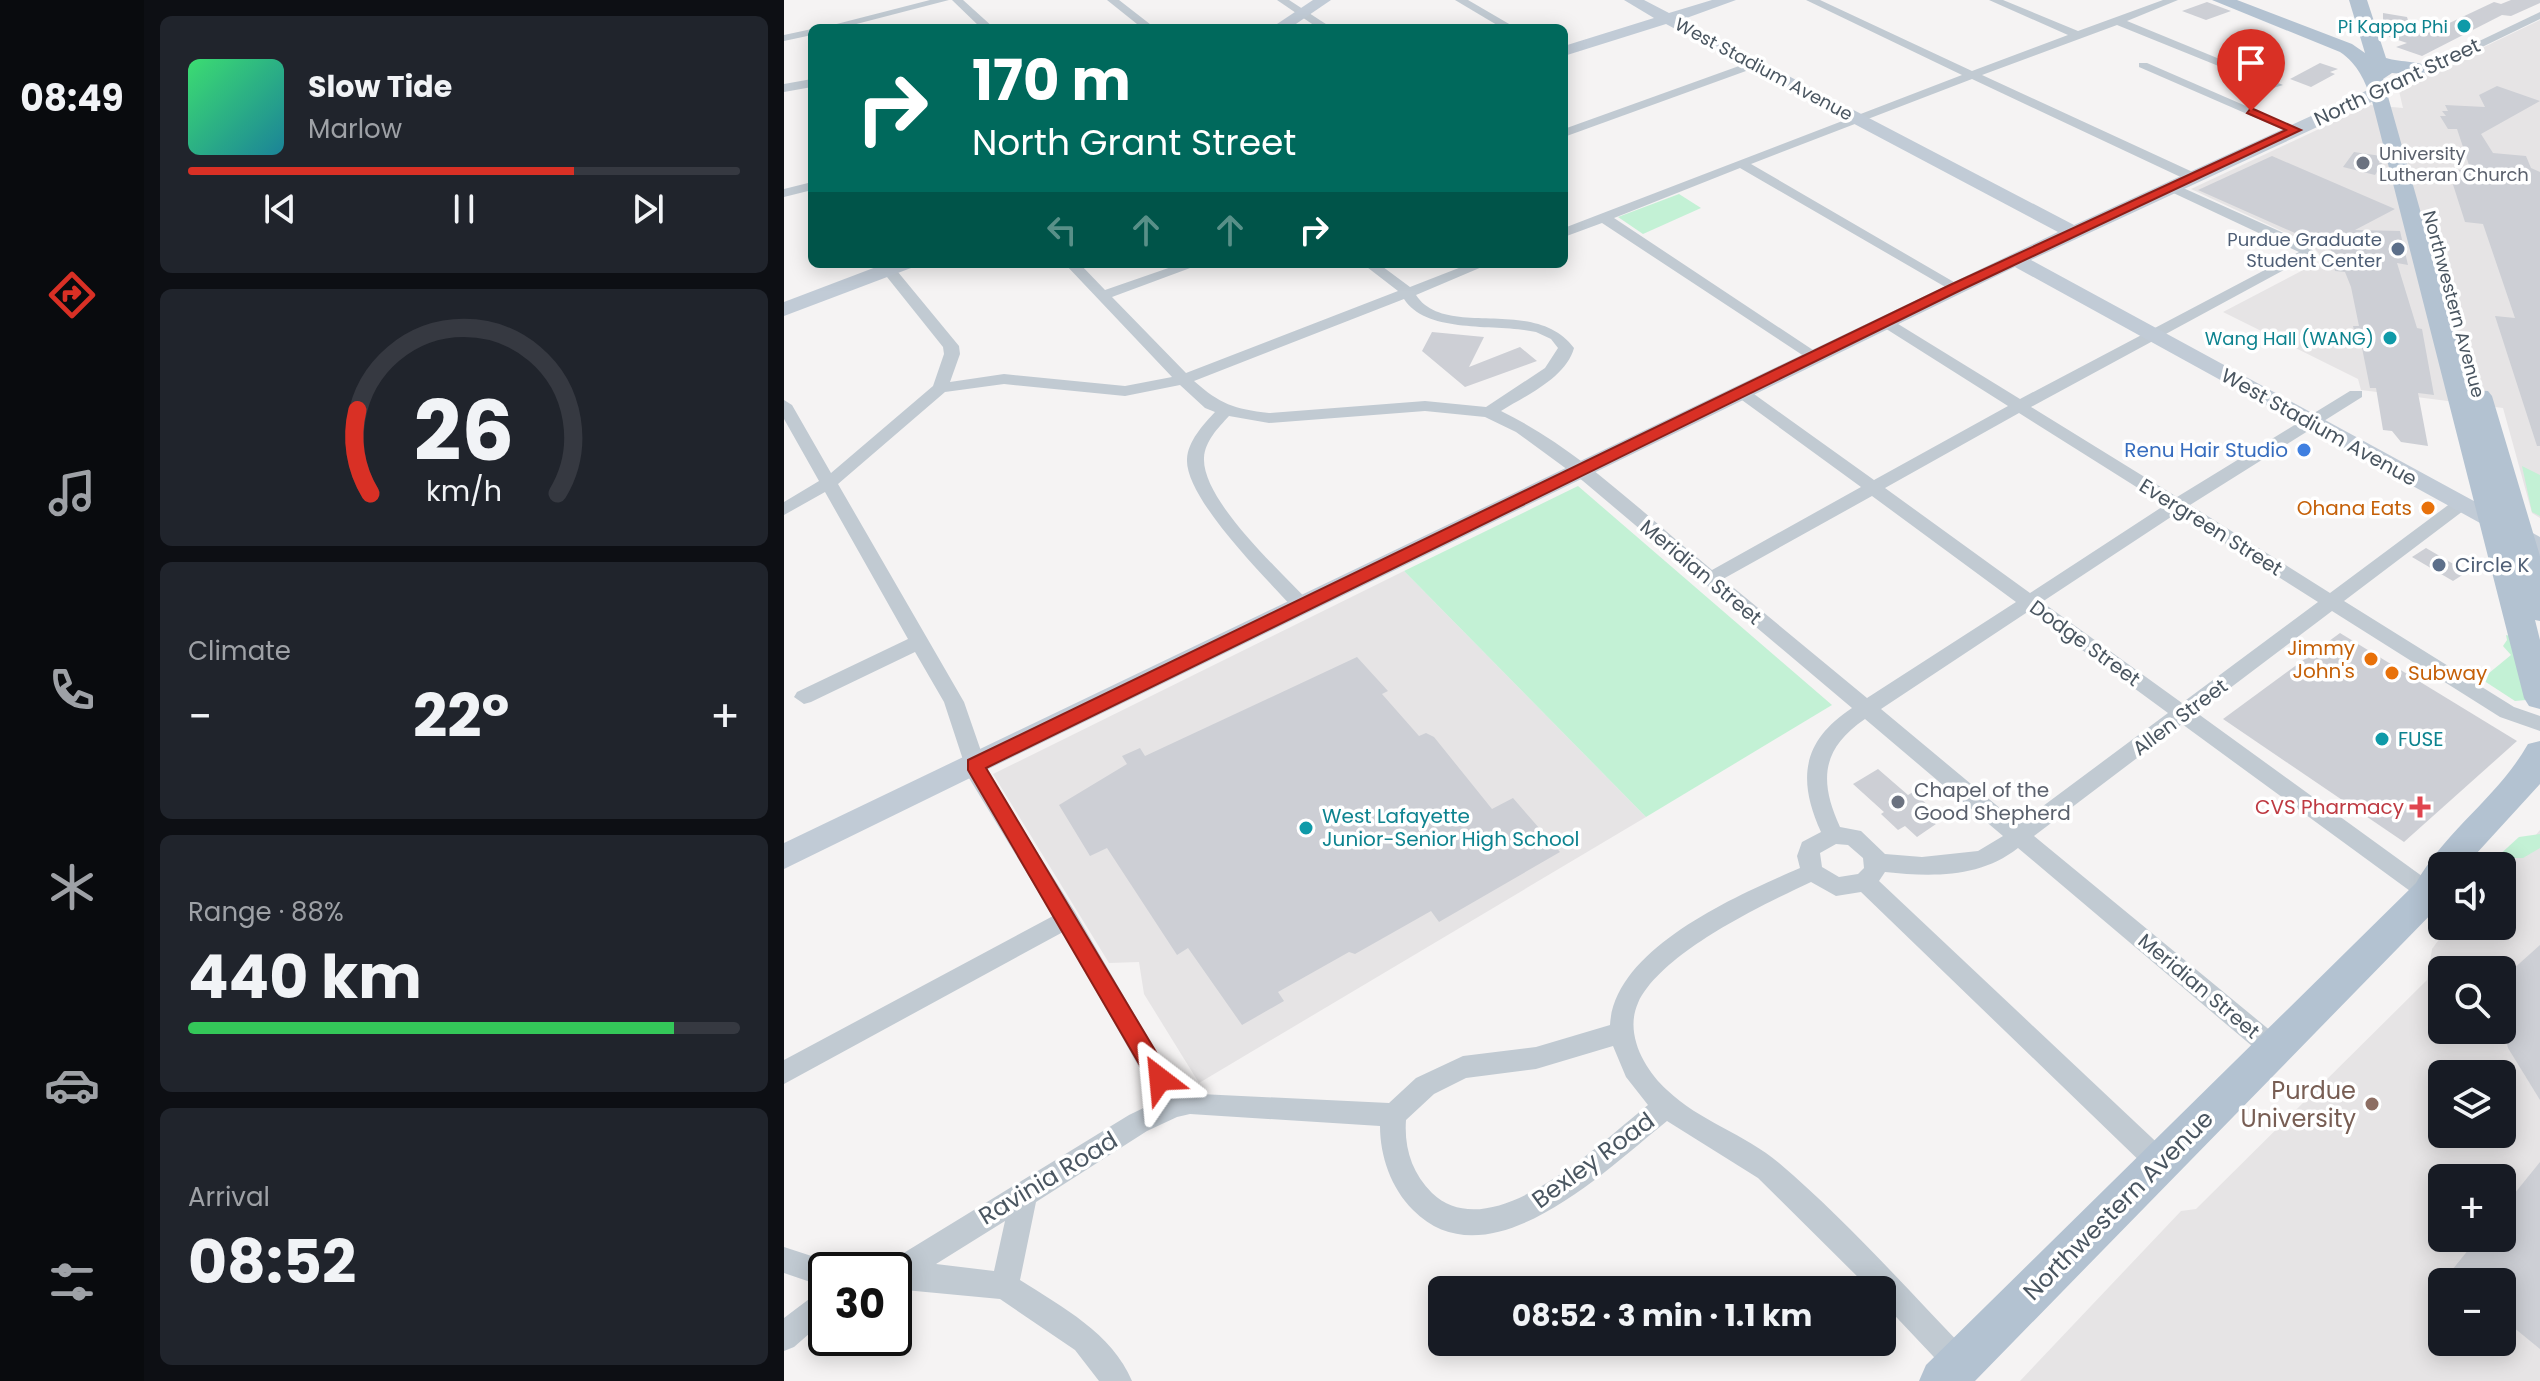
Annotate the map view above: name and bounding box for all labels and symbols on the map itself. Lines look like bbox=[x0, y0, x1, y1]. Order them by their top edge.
street label: West Stadium Avenue bbox=[1671, 12, 1857, 126]
place label: Pi Kappa Phi bbox=[2338, 14, 2448, 39]
marker: Pi Kappa Phi bbox=[2455, 17, 2473, 35]
pin bbox=[2217, 29, 2285, 111]
street label: North Grant Street bbox=[2309, 31, 2485, 133]
place label: University Lutheran Church bbox=[2379, 141, 2529, 187]
marker: University Lutheran Church bbox=[2354, 154, 2372, 172]
street label: Northwestern Avenue bbox=[2417, 208, 2491, 400]
place label: Purdue Graduate Student Center bbox=[2227, 227, 2382, 273]
marker: Purdue Graduate Student Center bbox=[2389, 240, 2407, 258]
place label: Wang Hall (WANG) bbox=[2205, 326, 2374, 351]
marker: Wang Hall (WANG) bbox=[2381, 329, 2399, 347]
street label: West Stadium Avenue bbox=[2216, 361, 2422, 493]
place label: Renu Hair Studio bbox=[2124, 436, 2288, 464]
marker: Renu Hair Studio bbox=[2295, 441, 2313, 459]
street label: Evergreen Street bbox=[2134, 472, 2288, 582]
place label: Ohana Eats bbox=[2297, 494, 2412, 522]
marker: Ohana Eats bbox=[2419, 499, 2437, 517]
street label: Meridian Street bbox=[1634, 513, 1768, 631]
place label: Circle K bbox=[2455, 551, 2530, 579]
marker: Circle K bbox=[2430, 556, 2448, 574]
street label: Dodge Street bbox=[2024, 593, 2146, 693]
place label: Jimmy John's bbox=[2287, 634, 2355, 685]
marker: Jimmy John's bbox=[2362, 650, 2380, 668]
place label: Subway bbox=[2408, 659, 2487, 687]
marker: Subway bbox=[2383, 664, 2401, 682]
street label: Allen Street bbox=[2127, 672, 2233, 762]
place label: FUSE bbox=[2398, 725, 2444, 753]
marker: FUSE bbox=[2373, 730, 2391, 748]
place label: Chapel of the Good Shepherd bbox=[1914, 776, 2071, 827]
marker: Chapel of the Good Shepherd bbox=[1889, 793, 1907, 811]
place label: CVS Pharmacy bbox=[2255, 793, 2404, 821]
marker: CVS Pharmacy bbox=[2411, 798, 2429, 816]
place label: West Lafayette Junior-Senior High School bbox=[1322, 802, 1579, 853]
marker: West Lafayette Junior-Senior High School bbox=[1297, 819, 1315, 837]
street label: Meridian Street bbox=[2132, 927, 2266, 1045]
position arrow bbox=[1118, 1037, 1202, 1121]
place label: Purdue University bbox=[2241, 1074, 2356, 1135]
marker: Purdue University bbox=[2363, 1095, 2381, 1113]
street label: Northwestern Avenue bbox=[2016, 1103, 2220, 1307]
street label: Bexley Road bbox=[1525, 1104, 1661, 1216]
street label: Ravinia Road bbox=[972, 1124, 1124, 1232]
speed limit sign: 30 bbox=[808, 1252, 912, 1356]

